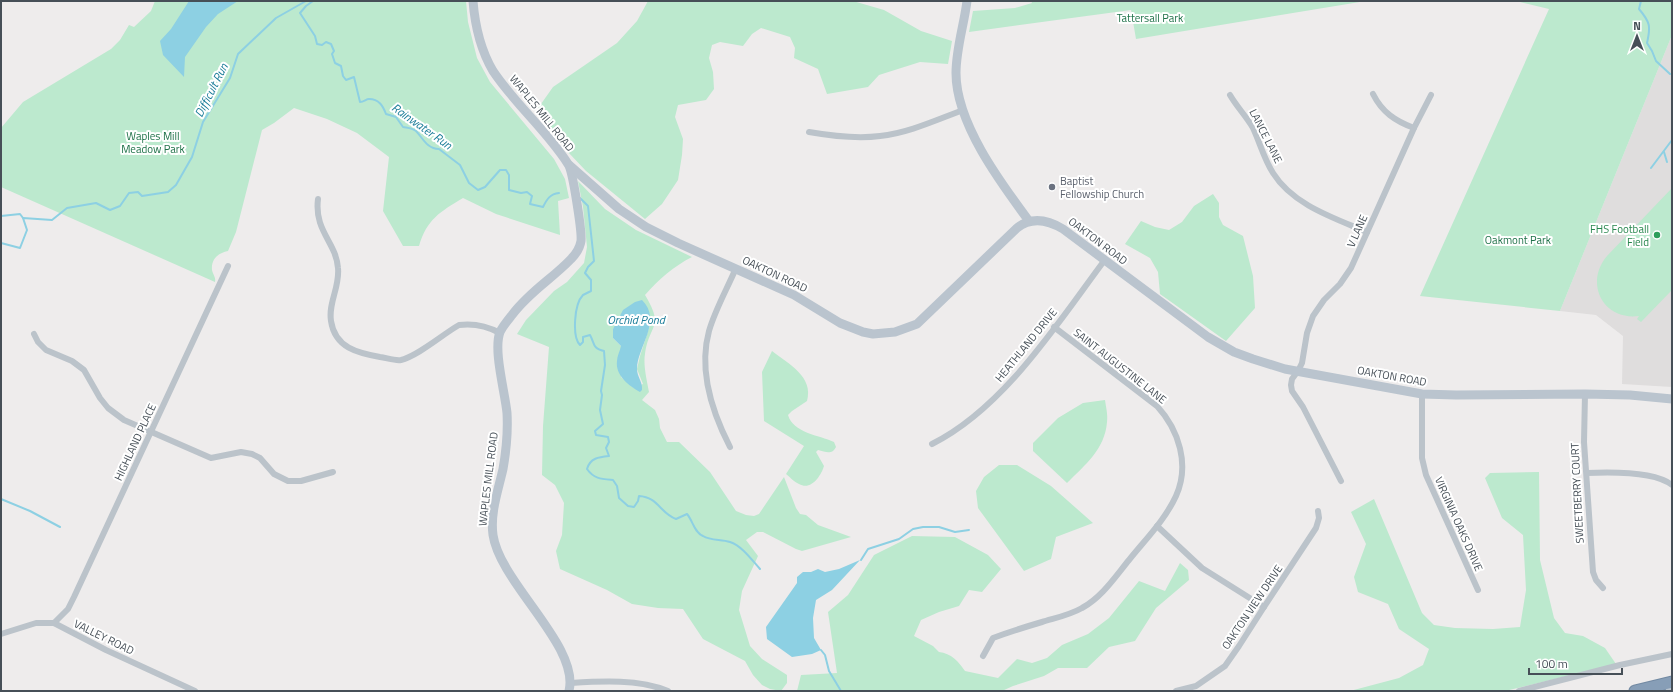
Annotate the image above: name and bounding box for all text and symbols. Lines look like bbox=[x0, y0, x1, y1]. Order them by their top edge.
park label: Tattersall Park bbox=[1117, 10, 1184, 26]
north arrow bbox=[1617, 16, 1657, 56]
text: N bbox=[1633, 18, 1641, 34]
water label: Difficult Run bbox=[189, 59, 233, 120]
street label: WAPLES MILL ROAD bbox=[506, 71, 578, 155]
water label: Rainwater Run bbox=[388, 98, 457, 155]
street label: LANCE LANE bbox=[1245, 106, 1287, 166]
park label: Waples Mill Meadow Park bbox=[121, 128, 186, 157]
place label: Baptist Fellowship Church bbox=[1060, 173, 1144, 202]
marker: Baptist Fellowship Church bbox=[1047, 182, 1057, 192]
street label: V LANE bbox=[1343, 212, 1371, 250]
street label: OAKTON ROAD bbox=[1065, 213, 1131, 269]
place label: FHS Football Field bbox=[1590, 221, 1649, 250]
marker: FHS Football Field bbox=[1652, 230, 1662, 240]
park label: Oakmont Park bbox=[1485, 232, 1552, 248]
street label: OAKTON ROAD bbox=[740, 252, 810, 296]
street label: HEATHLAND DRIVE bbox=[991, 305, 1061, 385]
water label: Orchid Pond bbox=[607, 310, 667, 329]
street label: SAINT AUGUSTINE LANE bbox=[1070, 325, 1170, 407]
street label: OAKTON ROAD bbox=[1356, 362, 1428, 390]
street label: HIGHLAND PLACE bbox=[110, 401, 160, 483]
street label: WAPLES MILL ROAD bbox=[474, 431, 502, 527]
street label: SWEETBERRY COURT bbox=[1566, 442, 1588, 544]
street label: VIRGINIA OAKS DRIVE bbox=[1431, 474, 1487, 574]
street label: OAKTON VIEW DRIVE bbox=[1218, 561, 1286, 653]
street label: VALLEY ROAD bbox=[71, 616, 137, 658]
scale bar bbox=[1529, 650, 1622, 676]
text: 100 m bbox=[1535, 654, 1568, 673]

